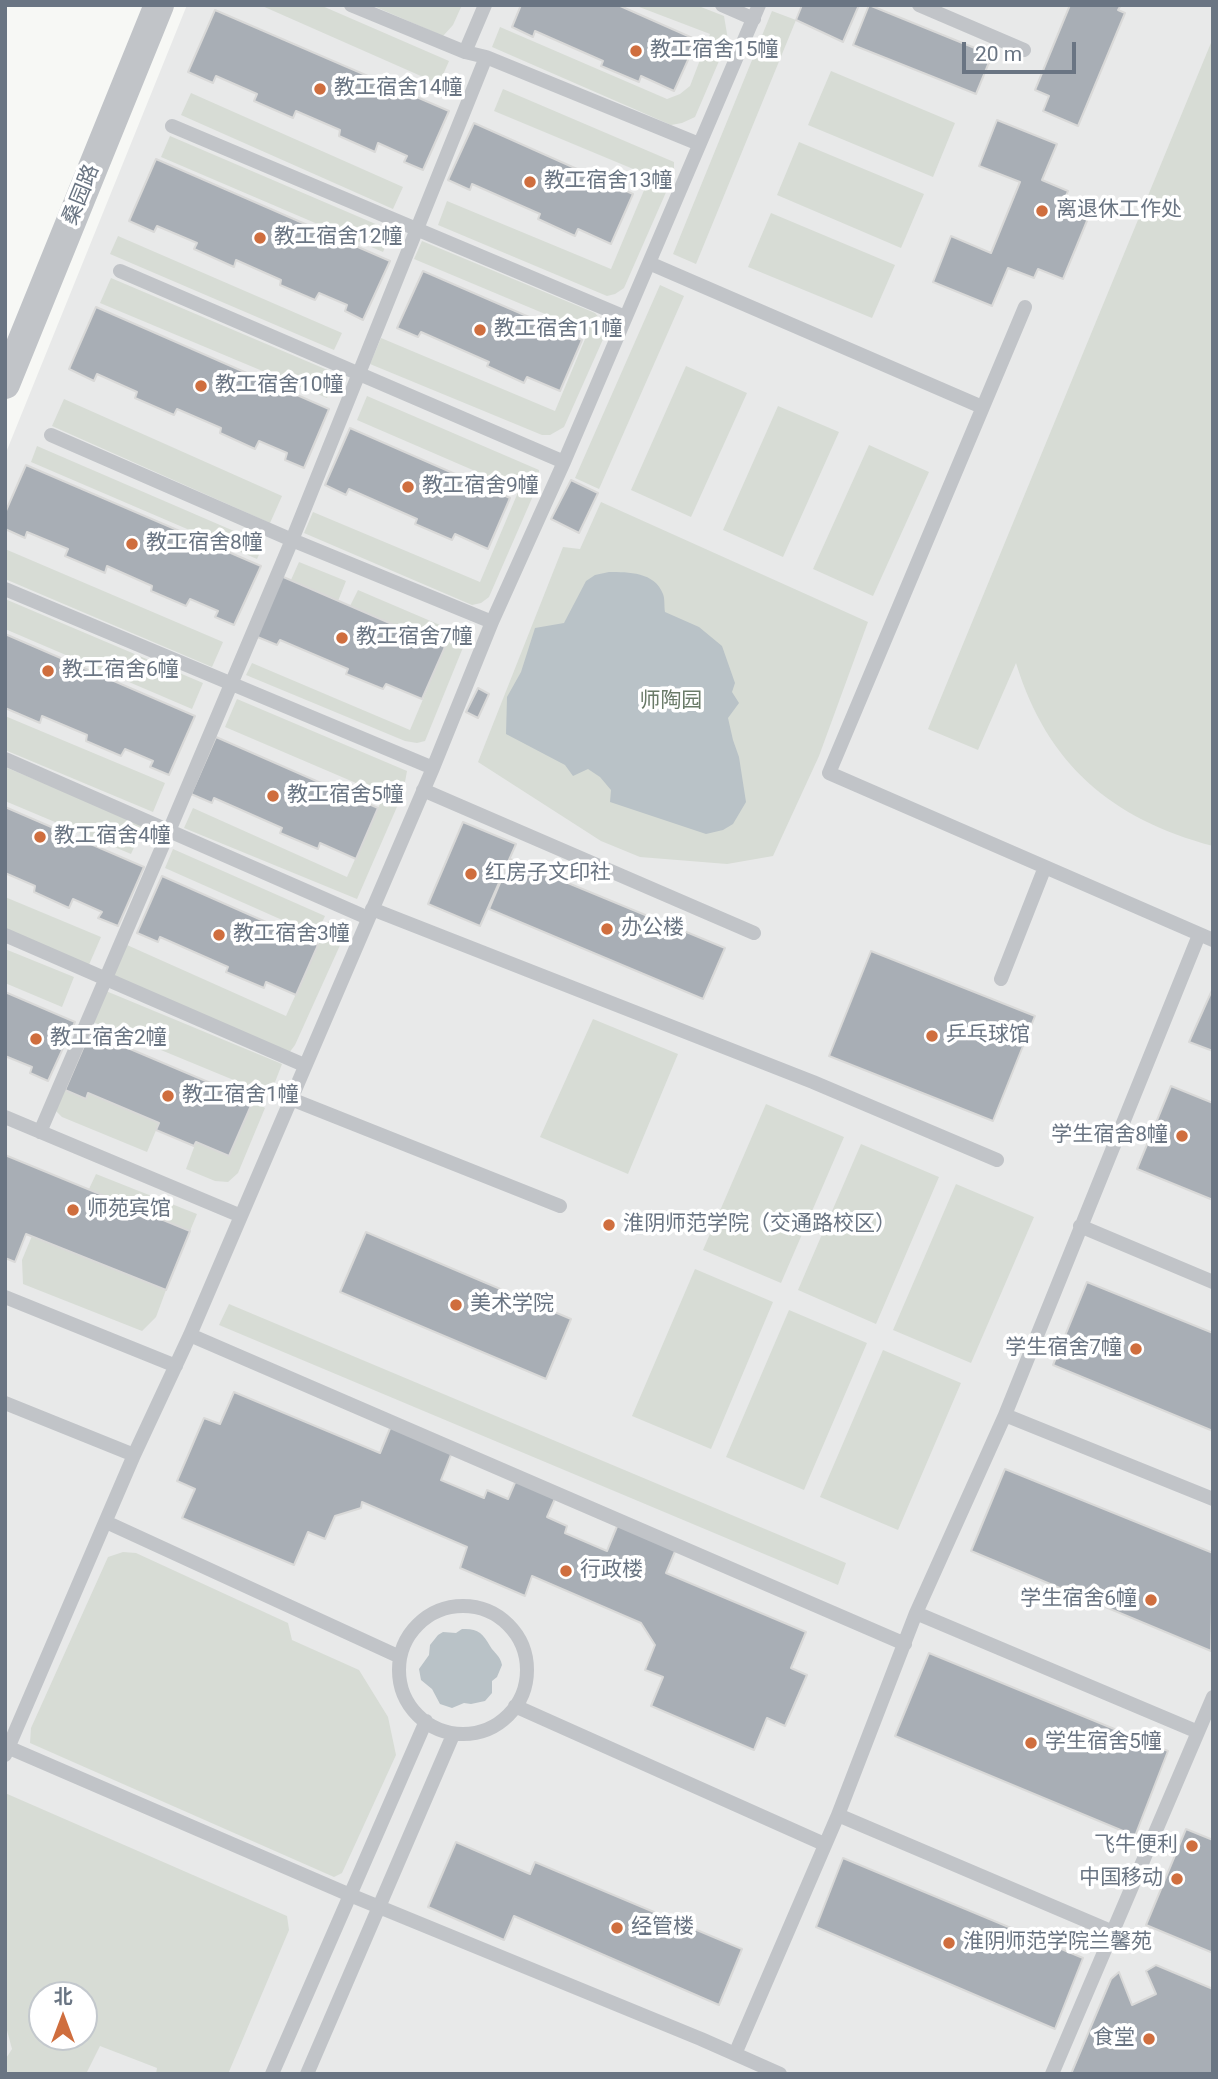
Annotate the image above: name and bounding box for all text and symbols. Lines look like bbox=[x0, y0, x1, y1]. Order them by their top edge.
scale bar bbox=[966, 28, 1080, 72]
place label: 教工宿舍15幢 bbox=[650, 38, 779, 64]
text: 20 m bbox=[975, 42, 1022, 66]
marker: 教工宿舍15幢 bbox=[628, 43, 644, 59]
place label: 教工宿舍14幢 bbox=[334, 76, 463, 102]
marker: 教工宿舍14幢 bbox=[312, 81, 328, 97]
street label: 桑园路 bbox=[59, 161, 105, 229]
place label: 教工宿舍13幢 bbox=[544, 169, 673, 195]
marker: 教工宿舍13幢 bbox=[522, 174, 538, 190]
place label: 离退休工作处 bbox=[1056, 198, 1182, 224]
marker: 离退休工作处 bbox=[1034, 203, 1050, 219]
place label: 教工宿舍12幢 bbox=[274, 225, 403, 251]
marker: 教工宿舍12幢 bbox=[252, 230, 268, 246]
place label: 教工宿舍11幢 bbox=[494, 317, 623, 343]
marker: 教工宿舍11幢 bbox=[472, 322, 488, 338]
place label: 教工宿舍10幢 bbox=[215, 373, 344, 399]
marker: 教工宿舍10幢 bbox=[193, 378, 209, 394]
place label: 教工宿舍9幢 bbox=[422, 474, 539, 500]
marker: 教工宿舍9幢 bbox=[400, 479, 416, 495]
place label: 教工宿舍8幢 bbox=[146, 531, 263, 557]
marker: 教工宿舍8幢 bbox=[124, 536, 140, 552]
place label: 教工宿舍7幢 bbox=[356, 625, 473, 651]
marker: 教工宿舍7幢 bbox=[334, 630, 350, 646]
place label: 教工宿舍6幢 bbox=[62, 658, 179, 684]
marker: 教工宿舍6幢 bbox=[40, 663, 56, 679]
park label: 师陶园 bbox=[640, 689, 702, 715]
place label: 教工宿舍5幢 bbox=[287, 783, 404, 809]
marker: 教工宿舍5幢 bbox=[265, 788, 281, 804]
place label: 教工宿舍4幢 bbox=[54, 824, 171, 850]
marker: 教工宿舍4幢 bbox=[32, 829, 48, 845]
place label: 红房子文印社 bbox=[485, 861, 611, 887]
marker: 红房子文印社 bbox=[463, 866, 479, 882]
place label: 办公楼 bbox=[621, 916, 684, 942]
marker: 办公楼 bbox=[599, 921, 615, 937]
place label: 教工宿舍3幢 bbox=[233, 922, 350, 948]
marker: 教工宿舍3幢 bbox=[211, 927, 227, 943]
place label: 乒乓球馆 bbox=[946, 1023, 1030, 1049]
place label: 教工宿舍2幢 bbox=[50, 1026, 167, 1052]
marker: 乒乓球馆 bbox=[924, 1028, 940, 1044]
marker: 教工宿舍2幢 bbox=[28, 1031, 44, 1047]
place label: 教工宿舍1幢 bbox=[182, 1083, 299, 1109]
marker: 教工宿舍1幢 bbox=[160, 1088, 176, 1104]
place label: 学生宿舍8幢 bbox=[1051, 1123, 1168, 1149]
marker: 学生宿舍8幢 bbox=[1174, 1128, 1190, 1144]
place label: 师苑宾馆 bbox=[87, 1197, 171, 1223]
marker: 师苑宾馆 bbox=[65, 1202, 81, 1218]
place label: 淮阴师范学院（交通路校区） bbox=[623, 1212, 896, 1238]
marker: 淮阴师范学院（交通路校区） bbox=[601, 1217, 617, 1233]
place label: 美术学院 bbox=[470, 1292, 554, 1318]
marker: 美术学院 bbox=[448, 1297, 464, 1313]
place label: 学生宿舍7幢 bbox=[1005, 1336, 1122, 1362]
marker: 学生宿舍7幢 bbox=[1128, 1341, 1144, 1357]
place label: 行政楼 bbox=[580, 1558, 643, 1584]
marker: 行政楼 bbox=[558, 1563, 574, 1579]
place label: 学生宿舍6幢 bbox=[1020, 1587, 1137, 1613]
marker: 学生宿舍6幢 bbox=[1143, 1592, 1159, 1608]
place label: 学生宿舍5幢 bbox=[1045, 1730, 1162, 1756]
marker: 学生宿舍5幢 bbox=[1023, 1735, 1039, 1751]
place label: 飞牛便利 bbox=[1094, 1833, 1178, 1859]
marker: 飞牛便利 bbox=[1184, 1838, 1200, 1854]
place label: 中国移动 bbox=[1079, 1866, 1163, 1892]
marker: 中国移动 bbox=[1169, 1871, 1185, 1887]
place label: 经管楼 bbox=[631, 1915, 694, 1941]
marker: 经管楼 bbox=[609, 1920, 625, 1936]
place label: 淮阴师范学院兰馨苑 bbox=[963, 1930, 1152, 1956]
marker: 淮阴师范学院兰馨苑 bbox=[941, 1935, 957, 1951]
north arrow bbox=[28, 1981, 98, 2051]
text: 北 bbox=[53, 1985, 73, 2008]
place label: 食堂 bbox=[1093, 2026, 1135, 2052]
marker: 食堂 bbox=[1141, 2031, 1157, 2047]

